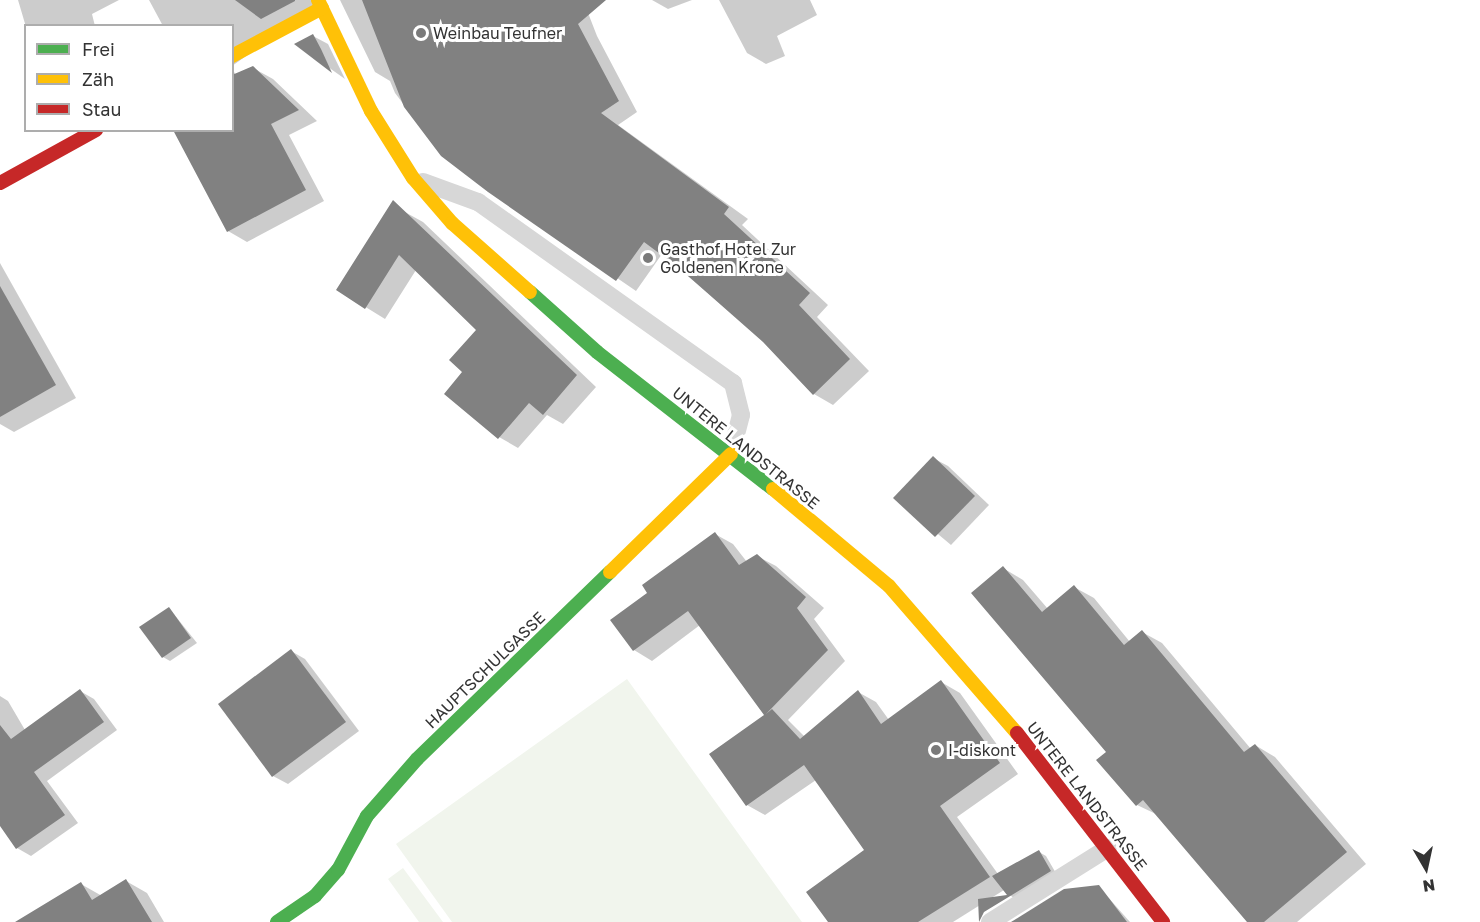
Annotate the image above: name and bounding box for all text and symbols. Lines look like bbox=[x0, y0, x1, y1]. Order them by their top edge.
place label: Weinbau Teufner bbox=[433, 23, 562, 43]
legend bbox=[24, 24, 234, 132]
marker: Weinbau Teufner bbox=[414, 26, 428, 40]
text: Frei bbox=[82, 38, 115, 60]
text: Zäh bbox=[82, 68, 114, 90]
text: Stau bbox=[82, 98, 121, 120]
place label: Gasthof Hotel Zur Goldenen Krone bbox=[660, 239, 796, 277]
marker: Gasthof Hotel Zur Goldenen Krone bbox=[641, 251, 655, 265]
street label: UNTERE LANDSTRASSE bbox=[669, 383, 823, 513]
street label: HAUPTSCHULGASSE bbox=[421, 608, 549, 732]
street label: UNTERE LANDSTRASSE bbox=[1023, 718, 1151, 874]
place label: I-diskont bbox=[948, 740, 1016, 760]
marker: I-diskont bbox=[929, 743, 943, 757]
north arrow bbox=[1396, 838, 1456, 898]
text: N bbox=[1421, 875, 1436, 897]

